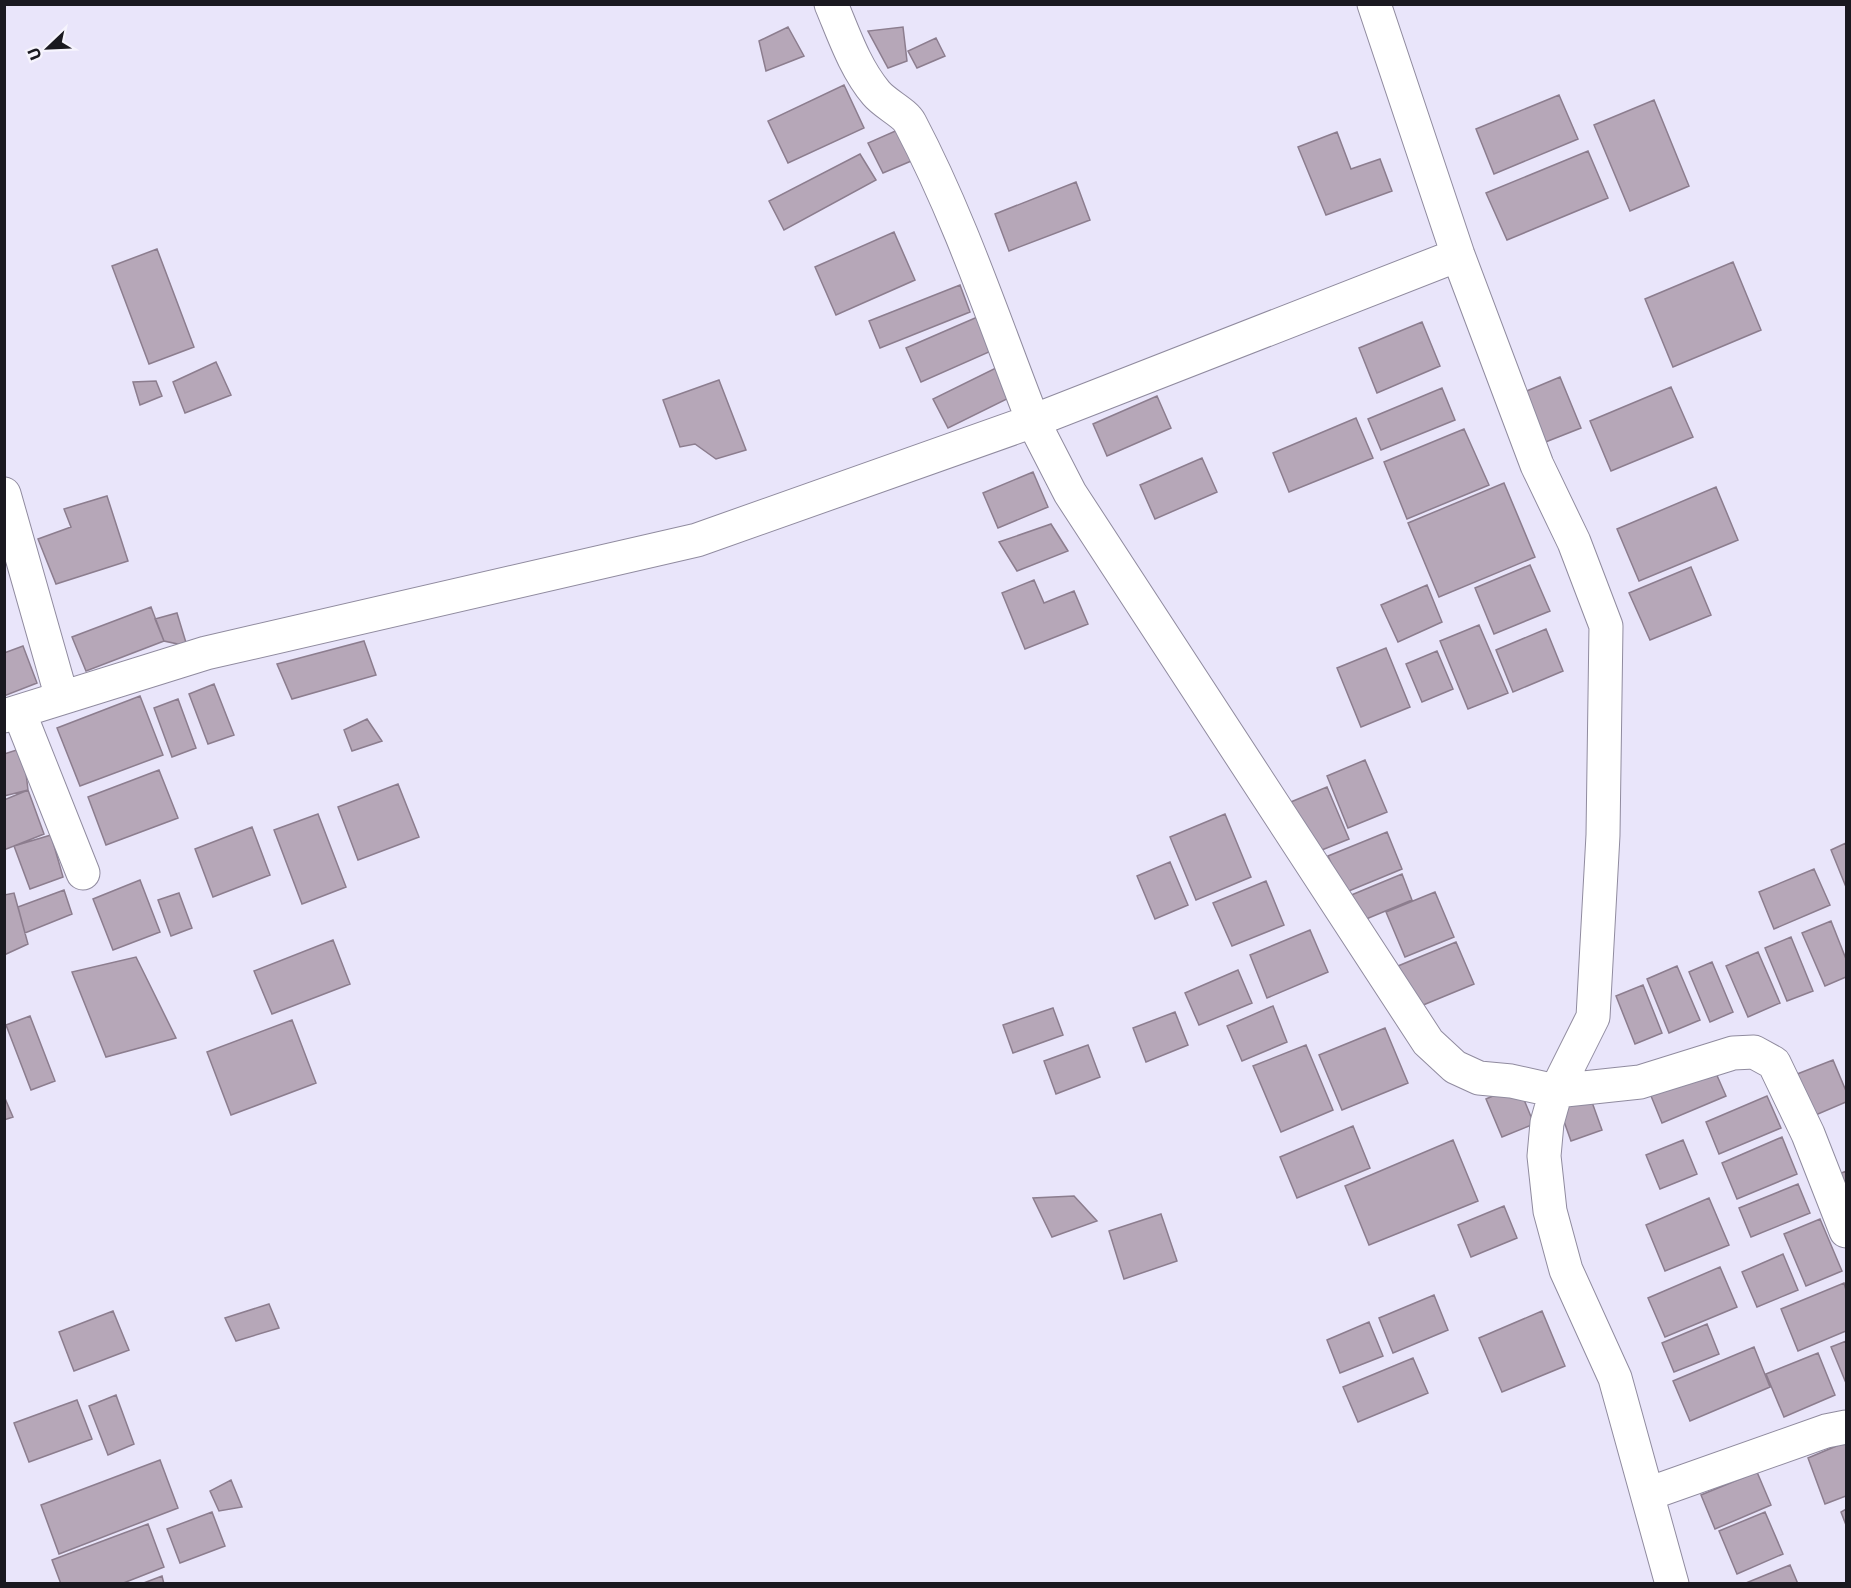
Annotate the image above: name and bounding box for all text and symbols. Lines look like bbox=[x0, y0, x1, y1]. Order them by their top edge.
north arrow bbox=[18, 18, 78, 78]
text: U bbox=[23, 45, 45, 63]

